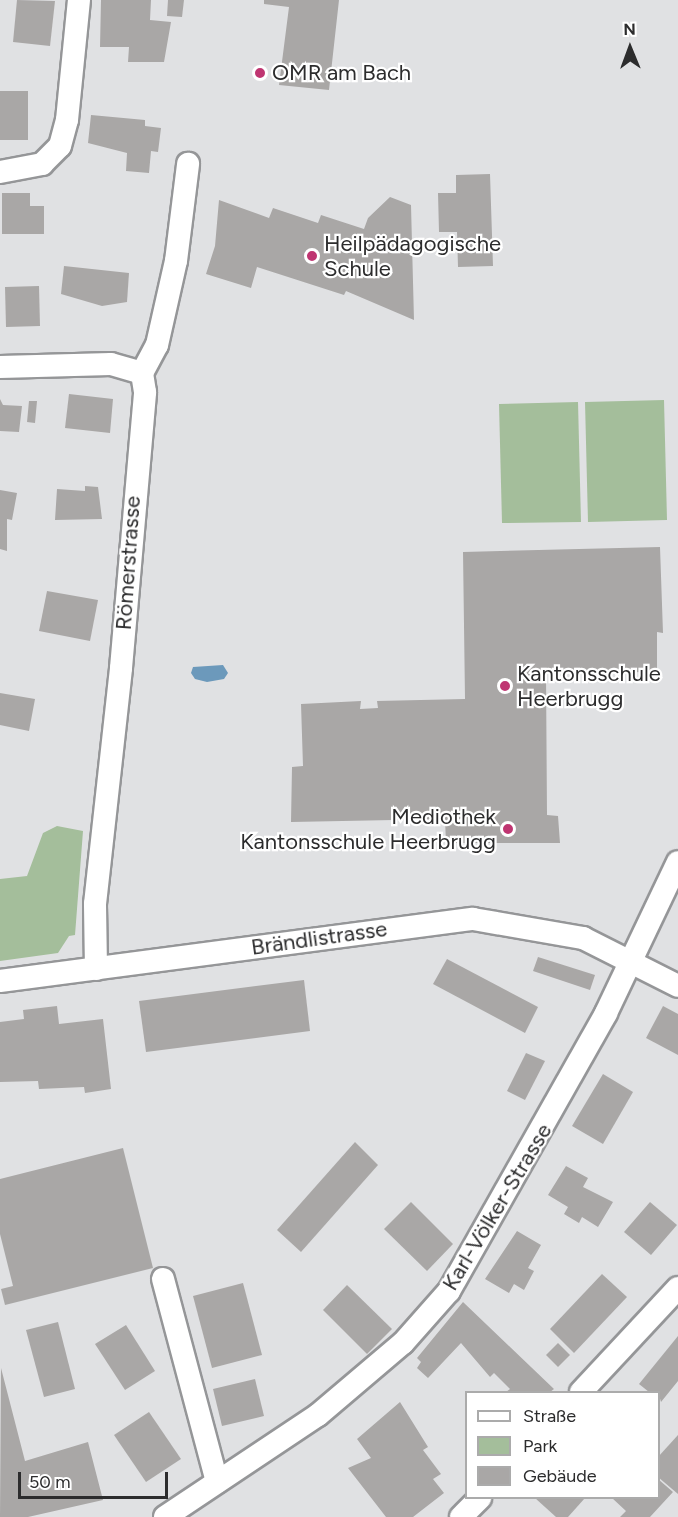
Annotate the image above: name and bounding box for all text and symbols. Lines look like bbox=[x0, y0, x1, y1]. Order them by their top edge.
north arrow bbox=[600, 18, 660, 78]
text: N bbox=[623, 20, 636, 39]
place label: OMR am Bach bbox=[272, 60, 411, 86]
marker: OMR am Bach bbox=[253, 66, 267, 80]
place label: Heilpädagogische Schule bbox=[324, 230, 501, 282]
marker: Heilpädagogische Schule bbox=[305, 249, 319, 263]
street label: Römerstrasse bbox=[110, 495, 146, 631]
place label: Kantonsschule Heerbrugg bbox=[517, 660, 661, 712]
marker: Kantonsschule Heerbrugg bbox=[498, 679, 512, 693]
place label: Mediothek Kantonsschule Heerbrugg bbox=[240, 803, 496, 854]
marker: Mediothek Kantonsschule Heerbrugg bbox=[501, 822, 515, 836]
street label: Brändlistrasse bbox=[249, 915, 389, 961]
street label: Karl-Völker-Strasse bbox=[437, 1119, 557, 1295]
legend bbox=[465, 1391, 660, 1499]
text: Straße bbox=[523, 1405, 576, 1427]
text: Park bbox=[523, 1435, 557, 1457]
scale bar bbox=[21, 1460, 171, 1498]
text: Gebäude bbox=[523, 1465, 597, 1487]
text: 50 m bbox=[29, 1471, 71, 1493]

